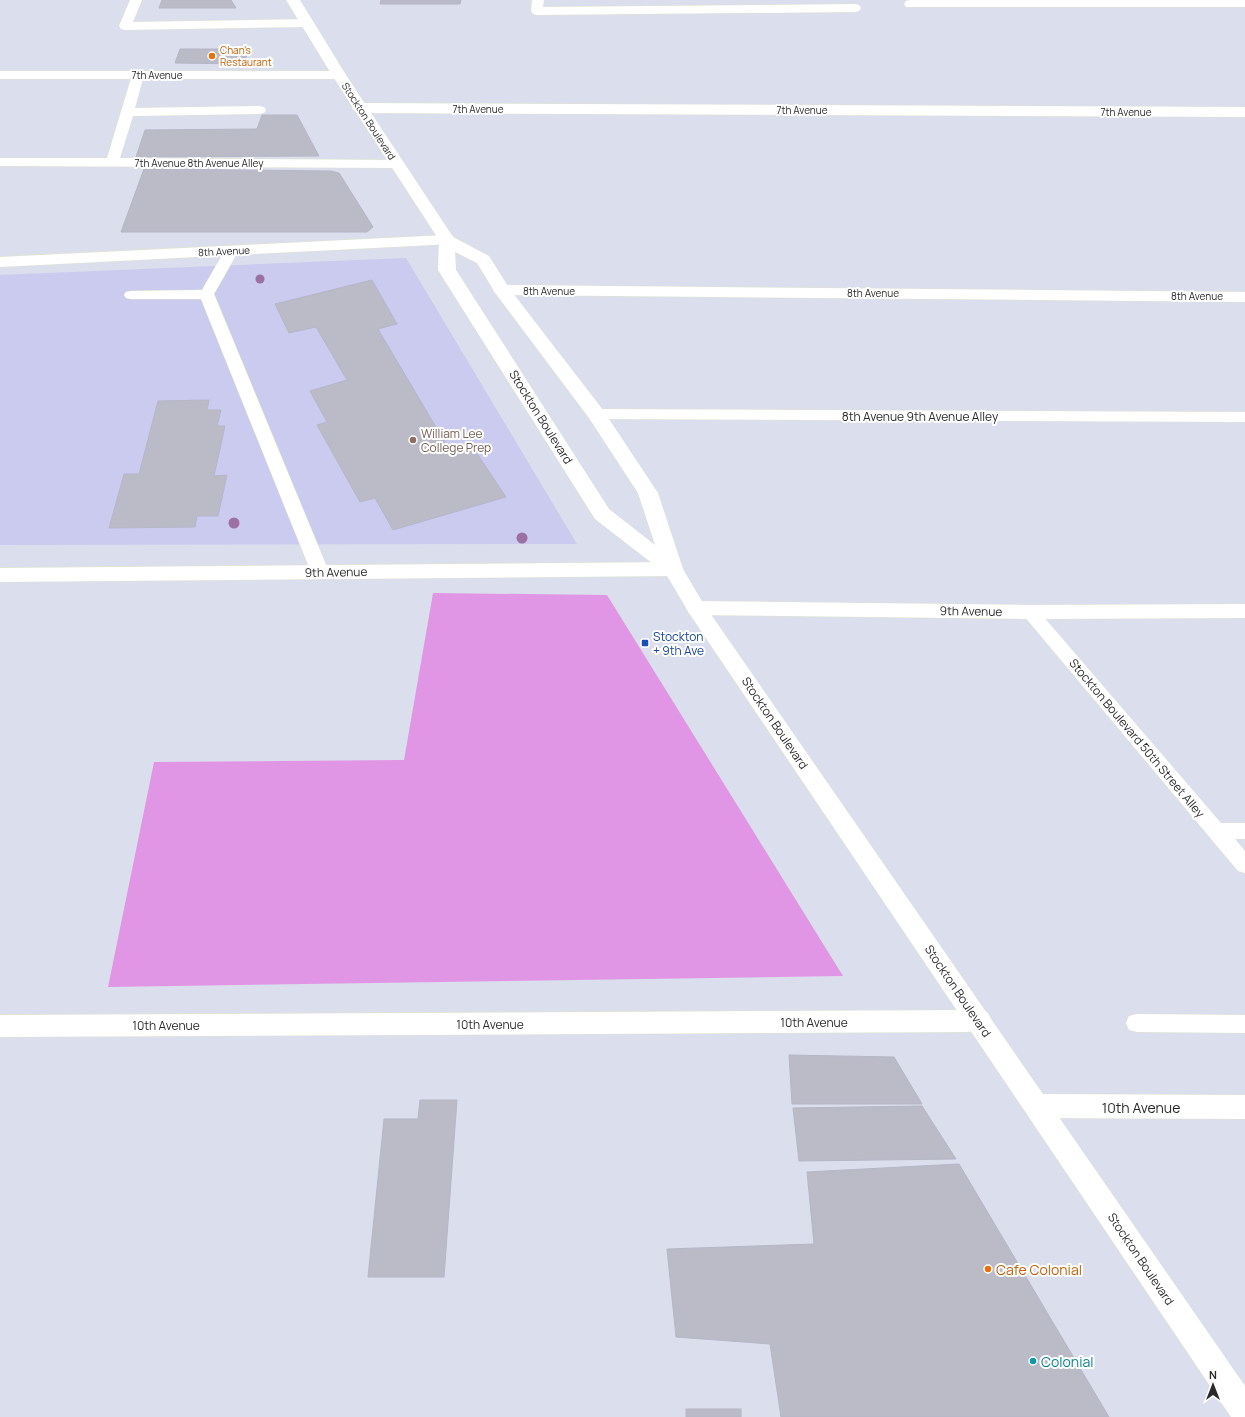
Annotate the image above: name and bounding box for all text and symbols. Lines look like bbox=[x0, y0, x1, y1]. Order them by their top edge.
place label: Chan's Restaurant bbox=[220, 43, 272, 69]
marker: Chan's Restaurant bbox=[207, 51, 217, 61]
street label: 7th Avenue bbox=[131, 68, 183, 82]
street label: Stockton Boulevard bbox=[339, 80, 399, 163]
street label: 7th Avenue bbox=[452, 102, 504, 116]
street label: 7th Avenue bbox=[776, 103, 828, 117]
street label: 7th Avenue bbox=[1100, 105, 1152, 119]
street label: 7th Avenue 8th Avenue Alley bbox=[134, 156, 264, 170]
street label: 8th Avenue bbox=[198, 243, 250, 259]
street label: 8th Avenue bbox=[523, 284, 575, 298]
street label: 8th Avenue bbox=[847, 286, 899, 300]
street label: 8th Avenue bbox=[1171, 289, 1223, 303]
street label: Stockton Boulevard bbox=[505, 367, 577, 467]
street label: 8th Avenue 9th Avenue Alley bbox=[842, 408, 999, 425]
place label: William Lee College Prep bbox=[421, 425, 491, 456]
marker: William Lee College Prep bbox=[408, 435, 418, 445]
street label: 9th Avenue bbox=[304, 563, 368, 581]
street label: 9th Avenue bbox=[939, 602, 1003, 620]
place label: Stockton + 9th Ave bbox=[653, 628, 704, 659]
marker: Stockton + 9th Ave bbox=[640, 638, 650, 648]
street label: Stockton Boulevard 50th Street Alley bbox=[1065, 655, 1209, 822]
street label: Stockton Boulevard bbox=[738, 674, 812, 772]
street label: Stockton Boulevard bbox=[921, 942, 995, 1040]
street label: 10th Avenue bbox=[780, 1014, 848, 1031]
street label: 10th Avenue bbox=[456, 1016, 524, 1033]
street label: 10th Avenue bbox=[132, 1017, 200, 1034]
street label: 10th Avenue bbox=[1102, 1098, 1180, 1117]
street label: Stockton Boulevard bbox=[1104, 1210, 1178, 1308]
place label: Cafe Colonial bbox=[996, 1260, 1082, 1279]
marker: Cafe Colonial bbox=[983, 1264, 993, 1274]
place label: Colonial bbox=[1041, 1352, 1093, 1371]
marker: Colonial bbox=[1028, 1356, 1038, 1366]
north arrow bbox=[1193, 1365, 1233, 1405]
text: N bbox=[1209, 1367, 1217, 1382]

